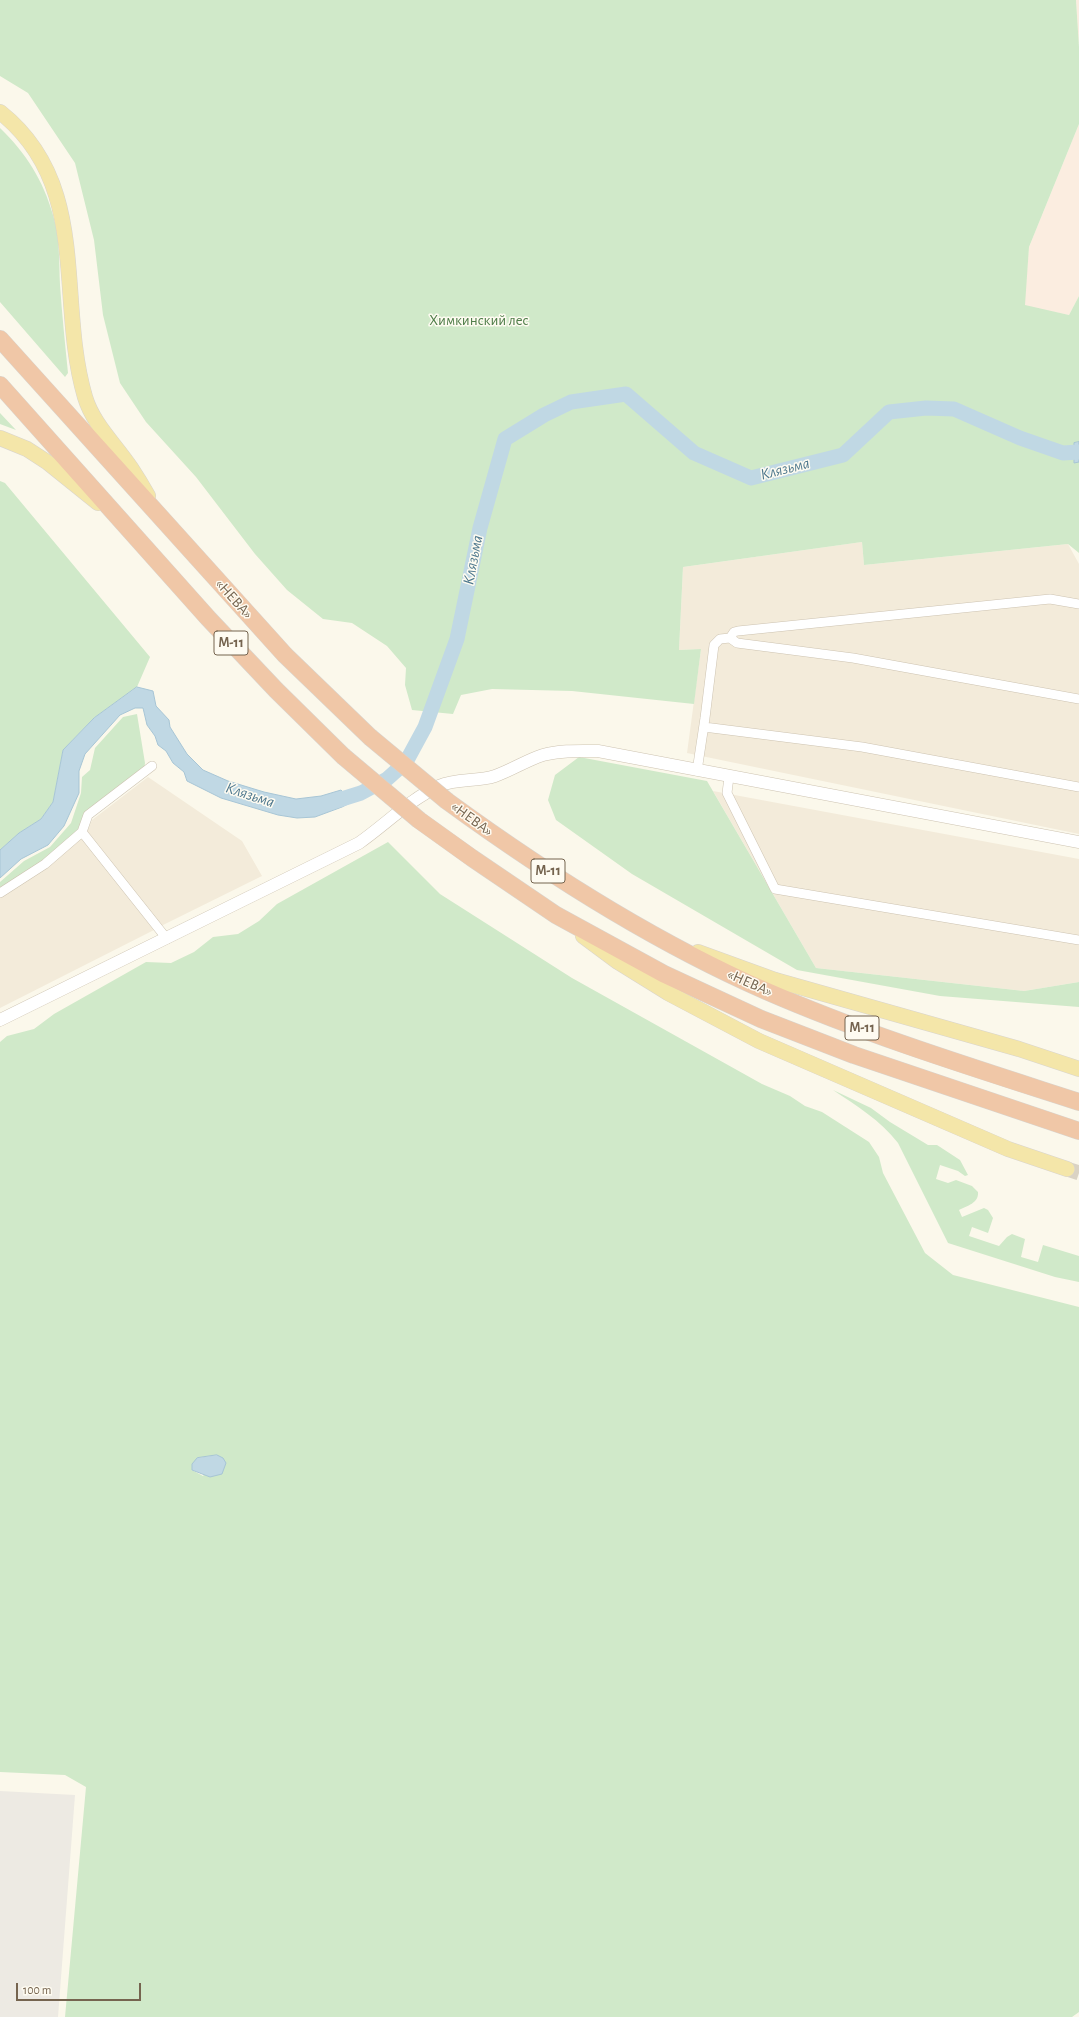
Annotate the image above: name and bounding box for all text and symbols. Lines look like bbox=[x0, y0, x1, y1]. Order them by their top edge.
park label: Химкинский лес bbox=[429, 311, 529, 329]
water label: Клязьма bbox=[758, 454, 812, 484]
water label: Клязьма bbox=[459, 534, 487, 586]
street label: «НЕВА» bbox=[211, 575, 257, 623]
road number: М-11 bbox=[214, 631, 248, 655]
water label: Клязьма bbox=[223, 778, 277, 812]
street label: «НЕВА» bbox=[447, 798, 497, 840]
road number: М-11 bbox=[531, 859, 565, 883]
street label: «НЕВА» bbox=[725, 965, 775, 1001]
road number: М-11 bbox=[845, 1016, 879, 1040]
scale bar bbox=[18, 1975, 143, 2001]
text: 100 m bbox=[23, 1984, 51, 1996]

